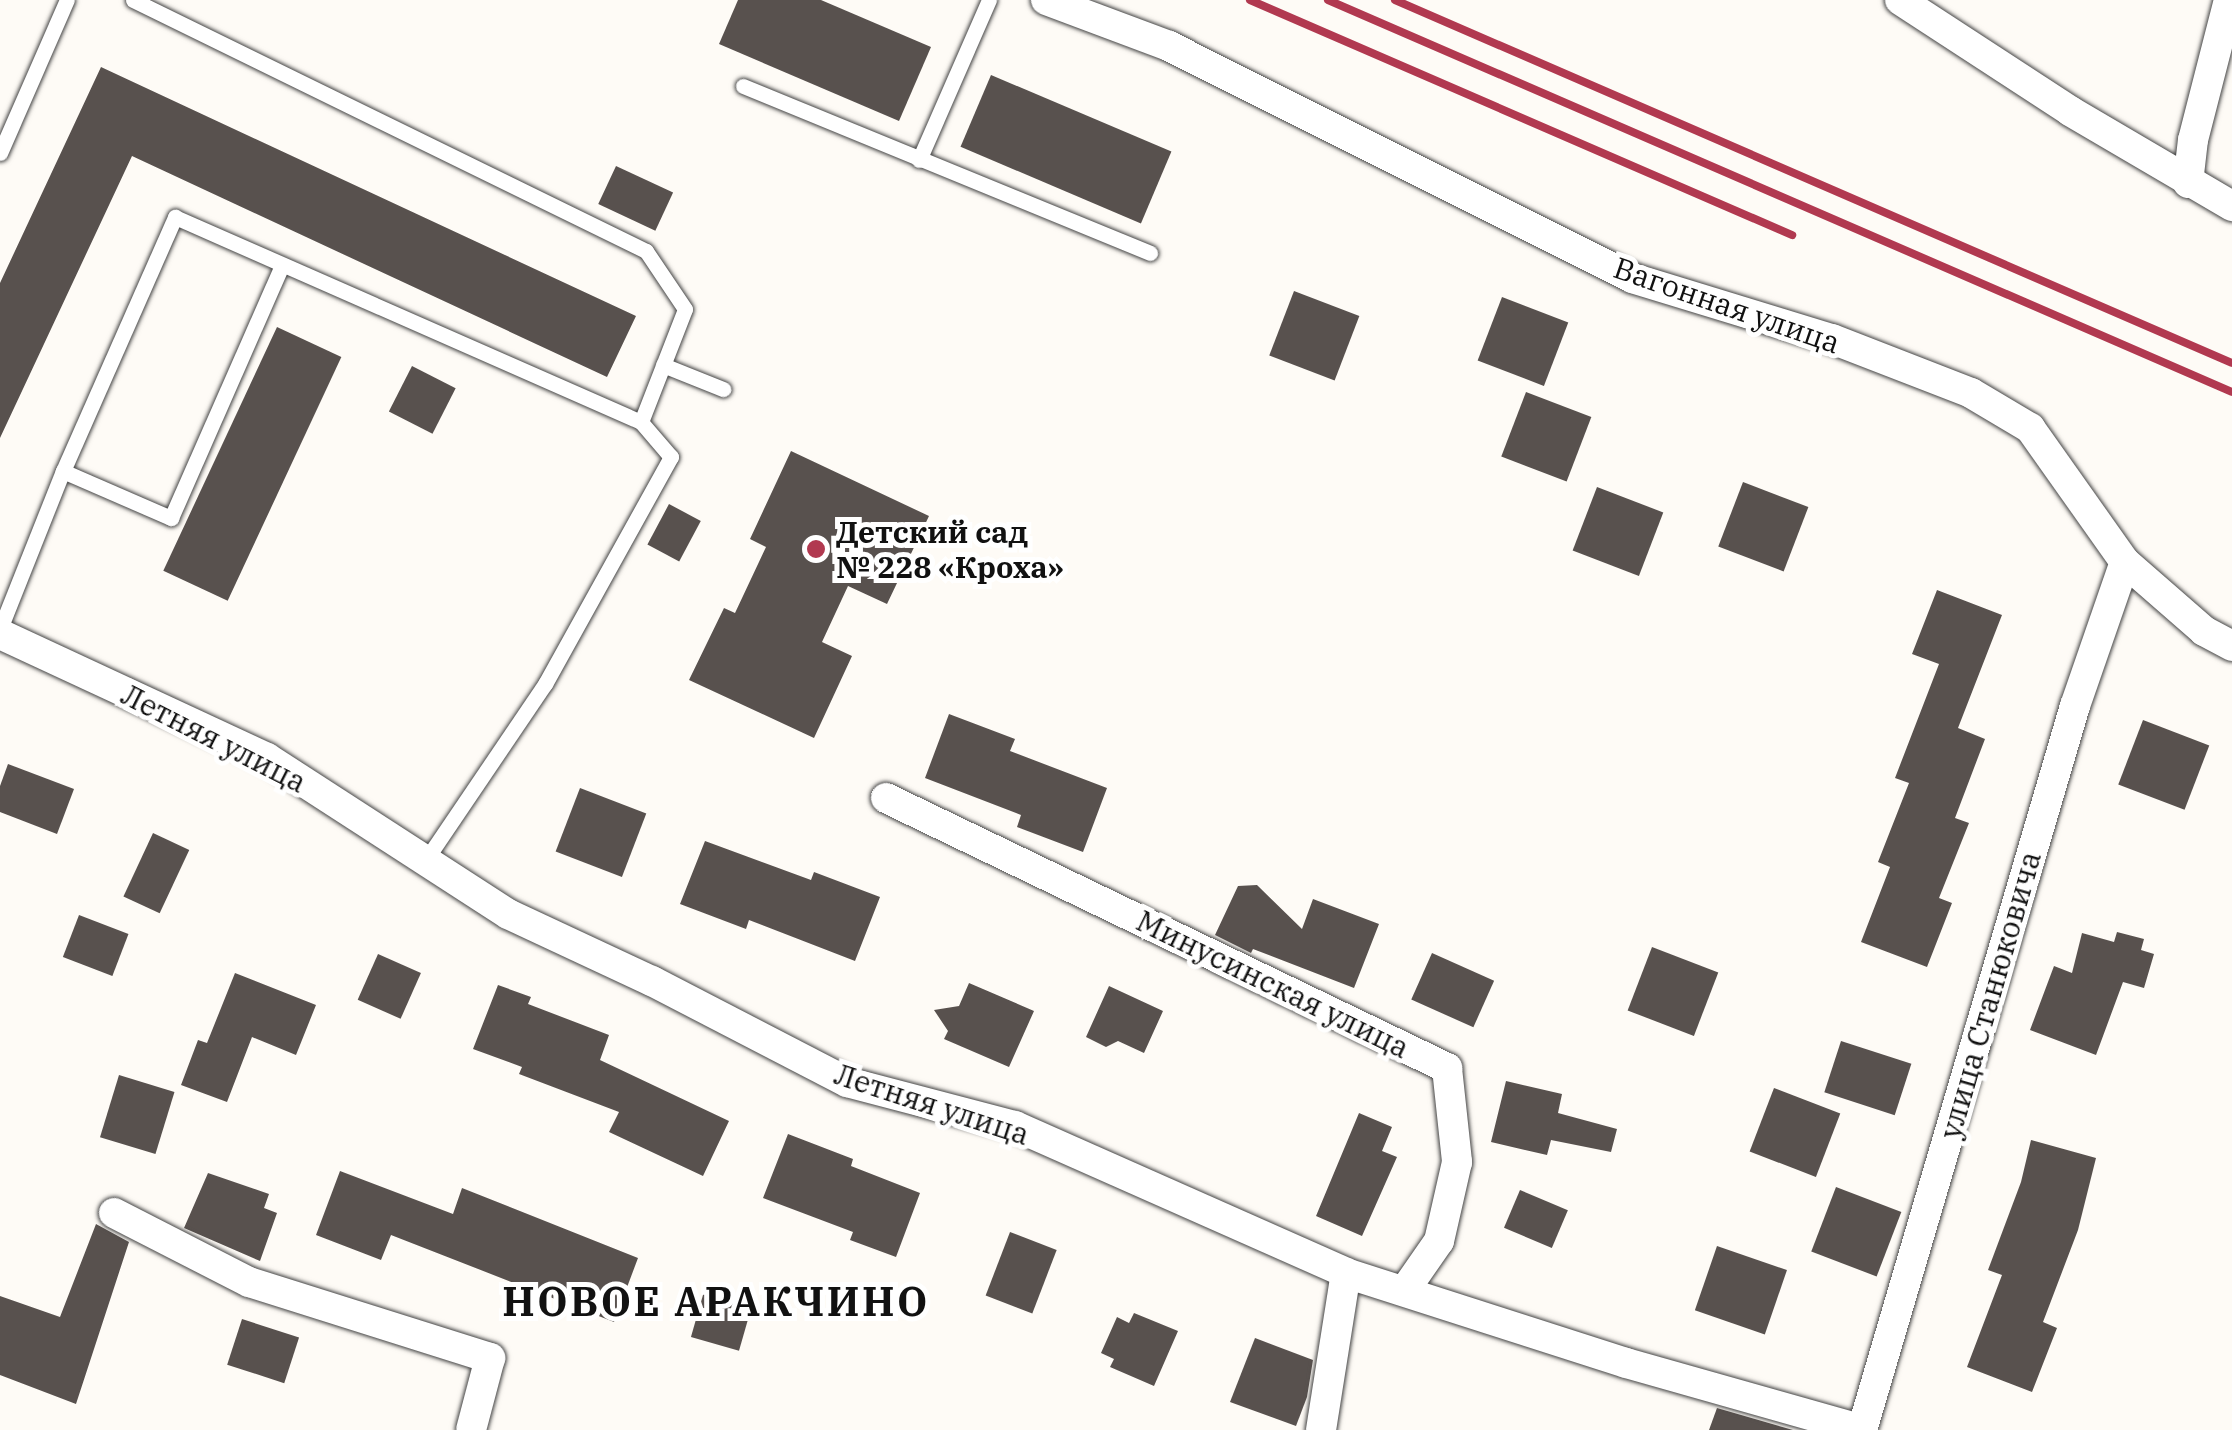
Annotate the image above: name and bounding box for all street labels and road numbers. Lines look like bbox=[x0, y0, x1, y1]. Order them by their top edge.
street label: Вагонная улица bbox=[1609, 249, 1845, 361]
street label: Летняя улица bbox=[116, 676, 312, 800]
street label: улица Станюковича bbox=[1932, 847, 2048, 1143]
street label: Минусинская улица bbox=[1131, 902, 1415, 1066]
street label: Летняя улица bbox=[830, 1056, 1034, 1152]

